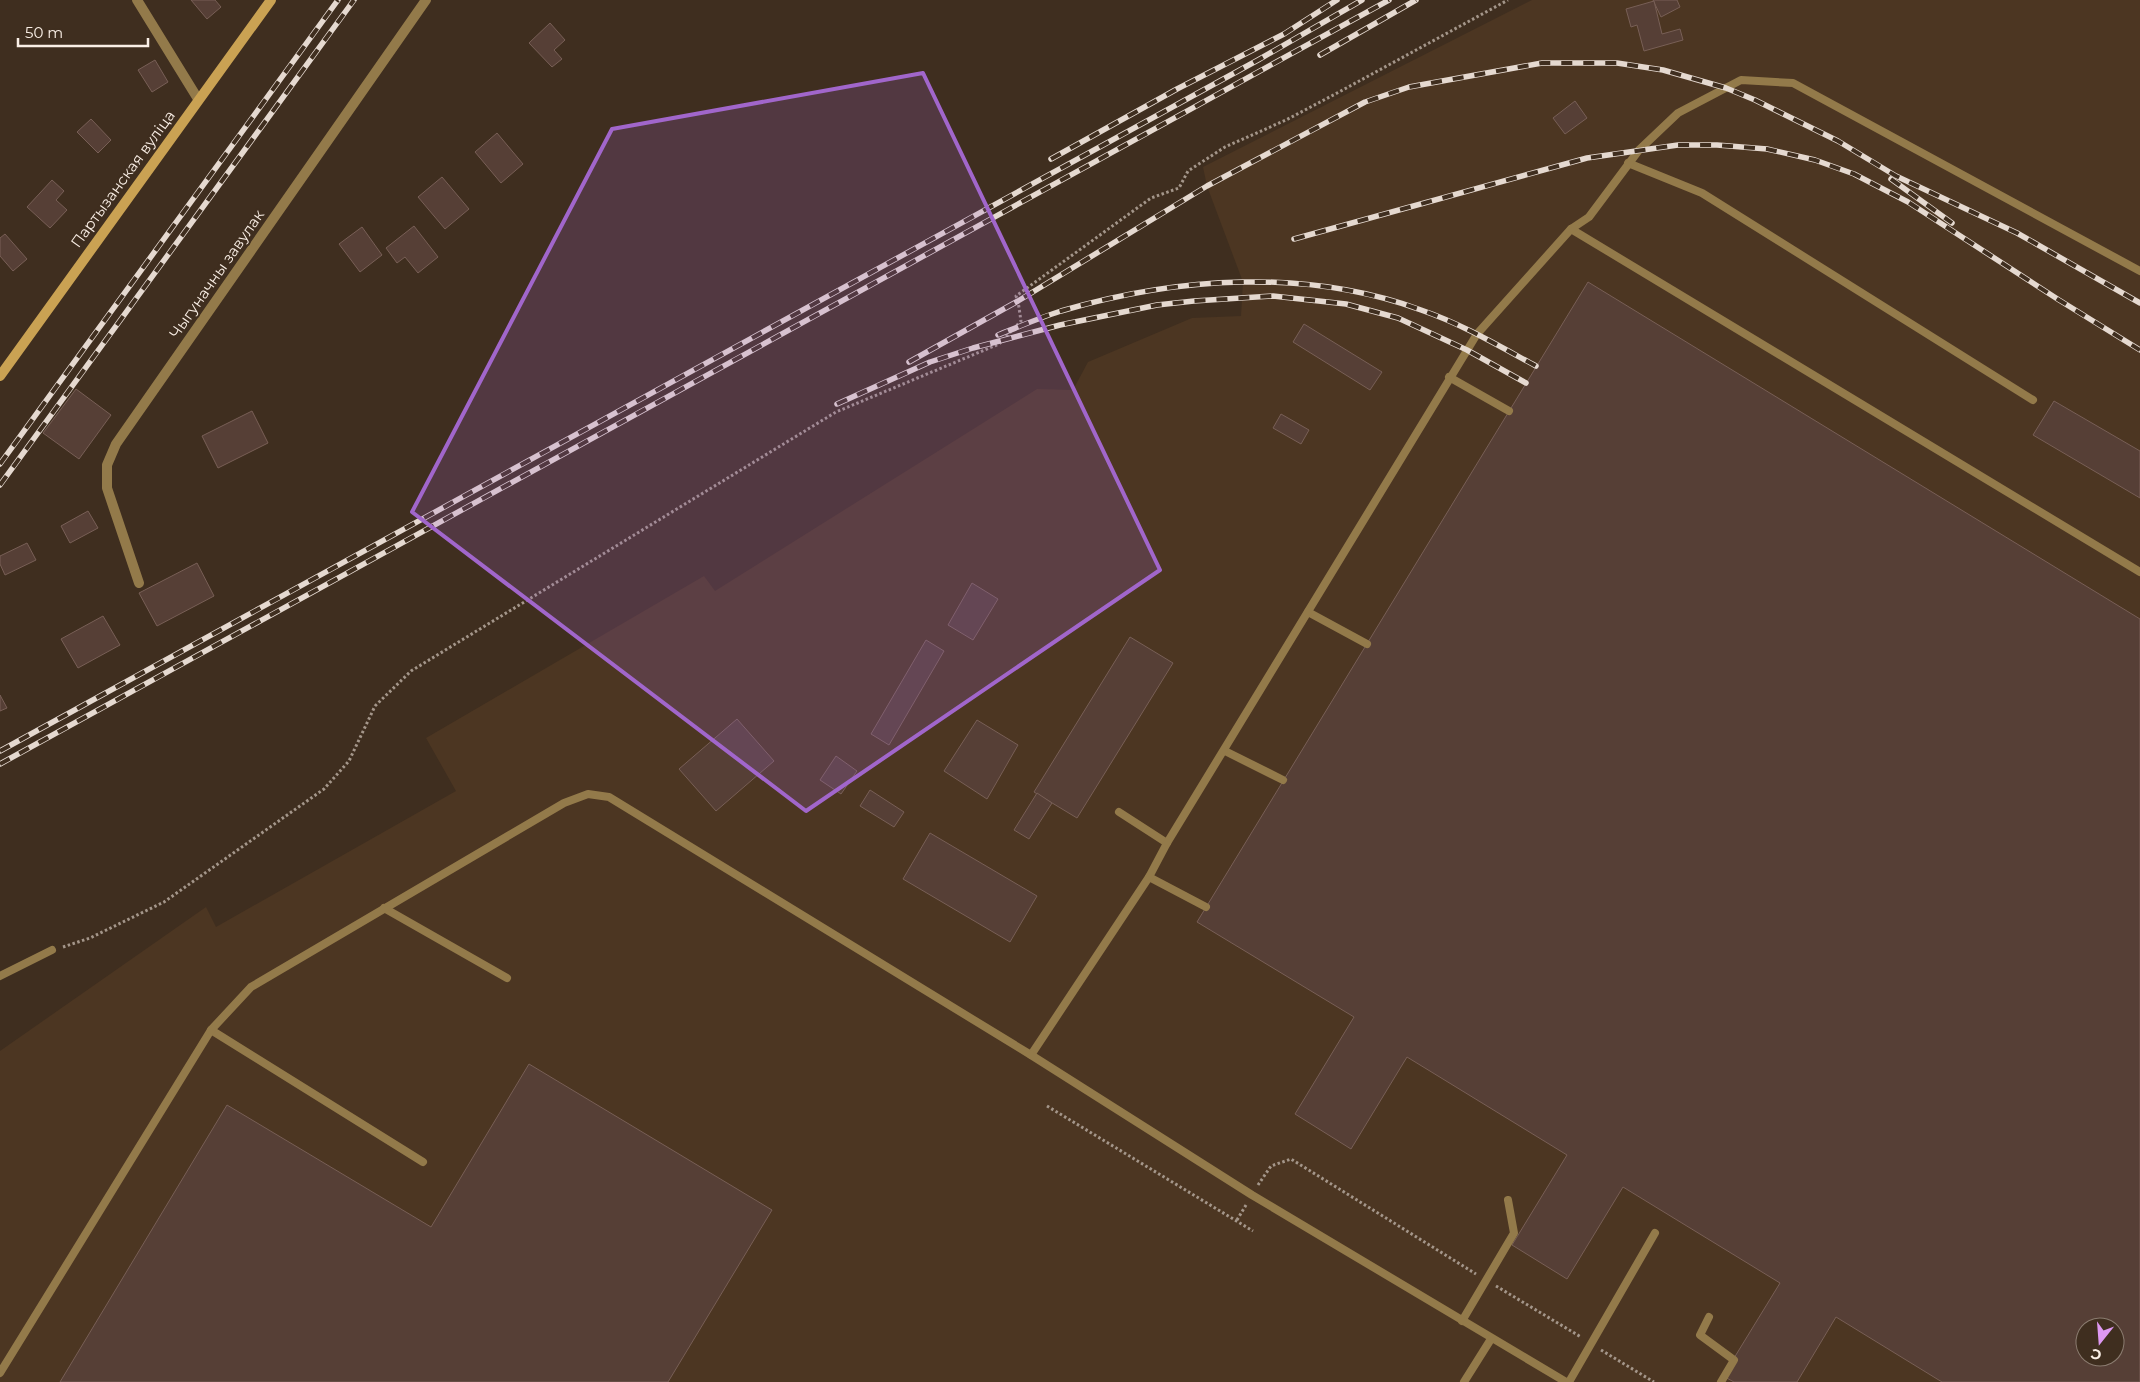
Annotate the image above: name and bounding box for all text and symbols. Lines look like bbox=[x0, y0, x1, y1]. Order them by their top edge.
scale bar bbox=[18, 15, 148, 47]
text: 50 m bbox=[25, 23, 63, 42]
street label: Партызанская вуліца bbox=[66, 106, 179, 251]
street label: Чыгуначны завулак bbox=[165, 206, 268, 342]
north arrow bbox=[2075, 1317, 2125, 1367]
text: С bbox=[2089, 1344, 2104, 1365]

